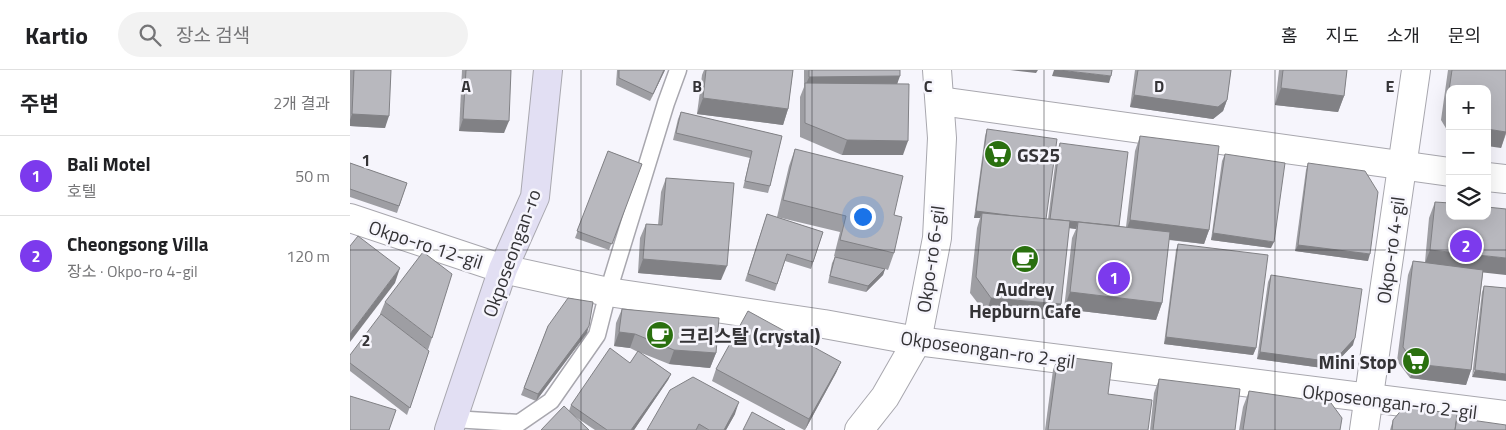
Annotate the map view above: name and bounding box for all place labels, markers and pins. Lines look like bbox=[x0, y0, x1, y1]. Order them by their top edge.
supermarket icon: GS25 bbox=[983, 139, 1013, 169]
place label: GS25 bbox=[1017, 140, 1060, 169]
pin: 2 bbox=[1450, 227, 1482, 265]
cafe icon: Audrey Hepburn Cafe bbox=[1010, 244, 1040, 274]
pin: 1 bbox=[1098, 259, 1130, 297]
place label: Audrey Hepburn Cafe bbox=[969, 274, 1081, 325]
cafe icon: 크리스탈 (crystal) bbox=[645, 320, 675, 350]
place label: 크리스탈 (crystal) bbox=[679, 321, 821, 350]
supermarket icon: Mini Stop bbox=[1401, 346, 1431, 376]
place label: Mini Stop bbox=[1319, 347, 1397, 376]

